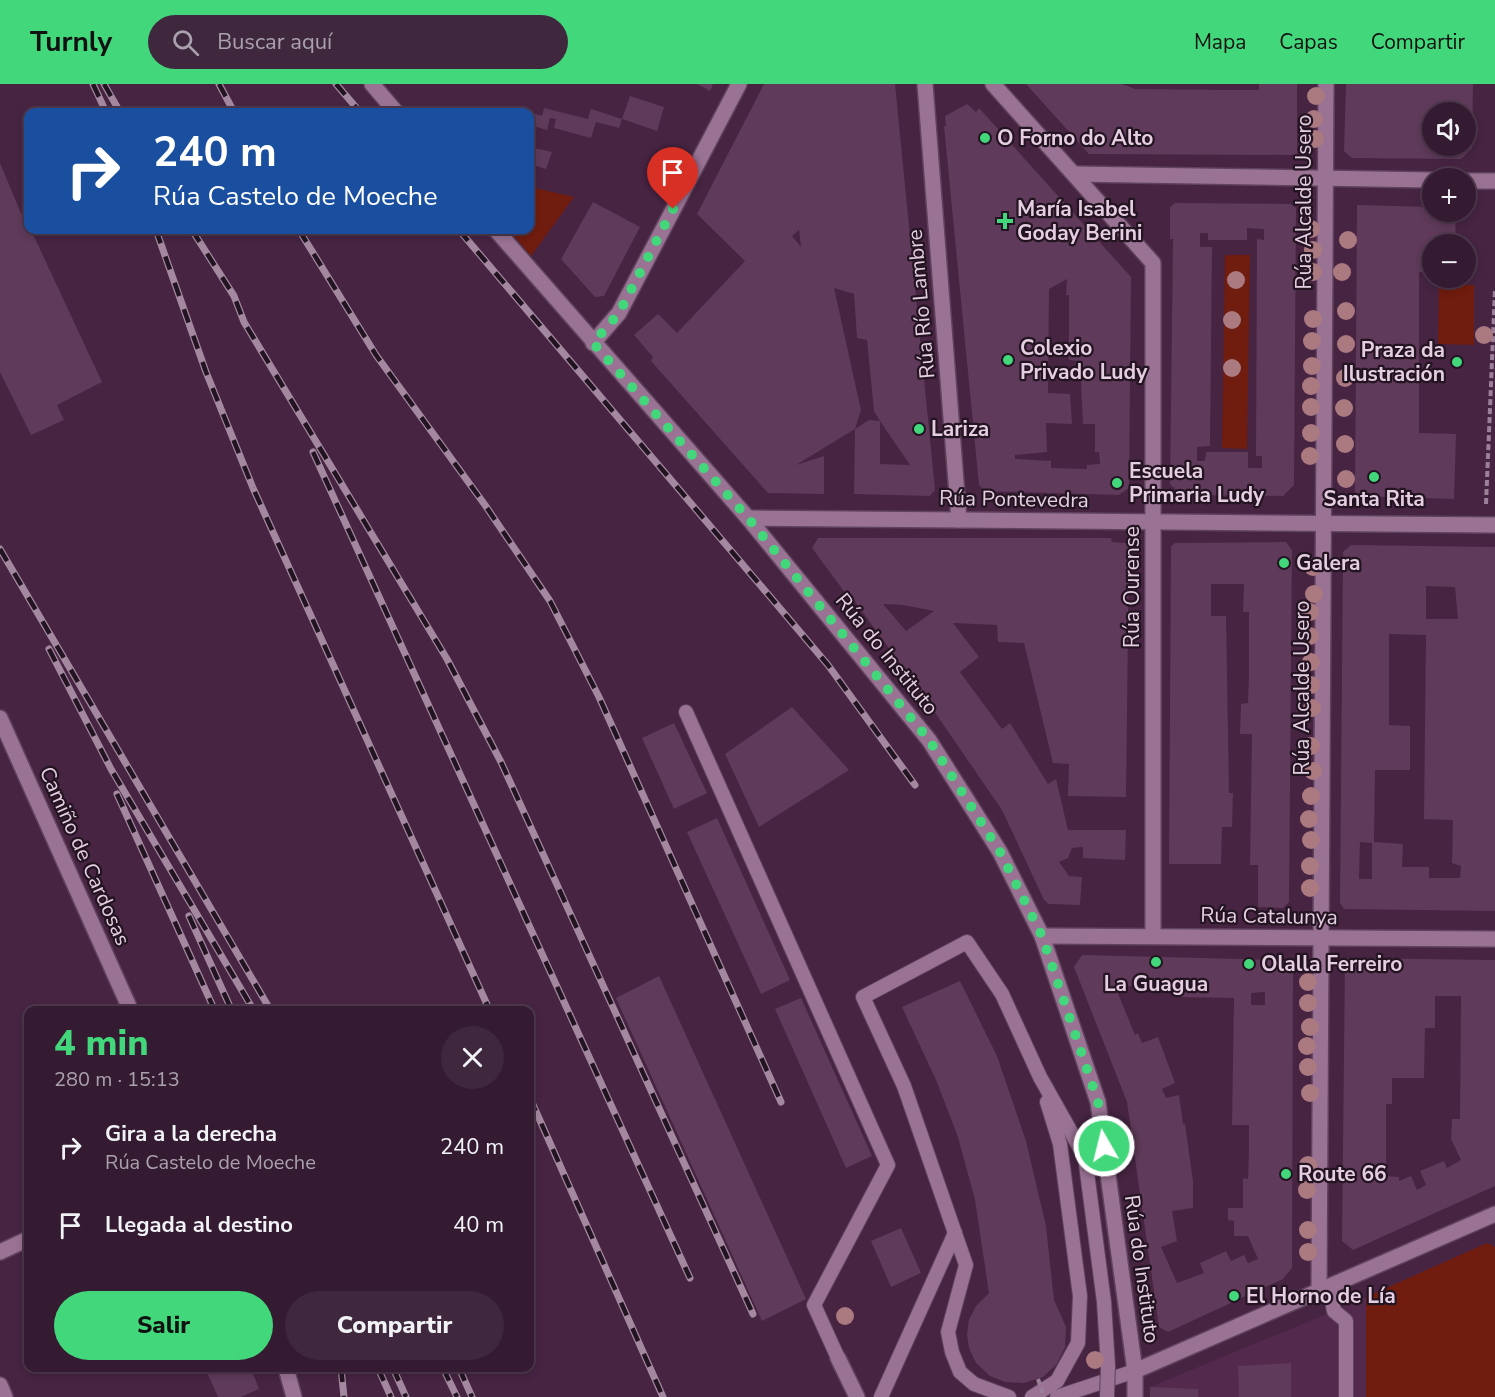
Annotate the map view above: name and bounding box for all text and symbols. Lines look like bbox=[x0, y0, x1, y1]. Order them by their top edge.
search box bbox=[148, 15, 568, 69]
text: Turnly bbox=[30, 23, 112, 61]
icon: search bbox=[169, 26, 202, 59]
text: Buscar aquí bbox=[217, 27, 332, 57]
text: Mapa bbox=[1194, 28, 1246, 56]
text: Capas bbox=[1279, 28, 1338, 56]
text: Compartir bbox=[1371, 28, 1465, 56]
map controls bbox=[1422, 102, 1476, 288]
button: sound bbox=[1422, 102, 1476, 156]
street label: Rúa Alcalde Usero bbox=[1290, 114, 1318, 290]
text: 240 m bbox=[153, 124, 277, 181]
place label: O Forno do Alto bbox=[997, 124, 1153, 152]
marker: O Forno do Alto bbox=[978, 131, 992, 145]
icon: right bbox=[54, 132, 132, 210]
pin bbox=[647, 147, 698, 209]
icon: arrive bbox=[656, 156, 689, 189]
button: + bbox=[1422, 168, 1476, 222]
text: Rúa Castelo de Moeche bbox=[153, 178, 438, 215]
place label: María Isabel Goday Berini bbox=[1017, 195, 1142, 247]
marker: María Isabel Goday Berini bbox=[998, 214, 1012, 228]
street label: Rúa Río Lambre bbox=[901, 228, 941, 380]
button: − bbox=[1422, 234, 1476, 288]
place label: Colexio Privado Ludy bbox=[1020, 334, 1148, 386]
place label: Praza da Ilustración bbox=[1343, 336, 1445, 388]
marker: Colexio Privado Ludy bbox=[1001, 353, 1015, 367]
marker: Praza da Ilustración bbox=[1450, 355, 1464, 369]
place label: Lariza bbox=[931, 415, 989, 443]
marker: Lariza bbox=[912, 422, 926, 436]
place label: Escuela Primaria Ludy bbox=[1129, 457, 1265, 509]
marker: Santa Rita bbox=[1367, 470, 1381, 484]
marker: Escuela Primaria Ludy bbox=[1110, 476, 1124, 490]
street label: Rúa Pontevedra bbox=[939, 484, 1089, 514]
place label: Santa Rita bbox=[1323, 485, 1425, 513]
street label: Rúa Ourense bbox=[1118, 526, 1146, 648]
place label: Galera bbox=[1296, 549, 1361, 577]
marker: Galera bbox=[1277, 556, 1291, 570]
street label: Rúa do Instituto bbox=[829, 587, 945, 721]
street label: Rúa Alcalde Usero bbox=[1288, 600, 1316, 776]
street label: Camiño de Cardosas bbox=[33, 762, 137, 950]
street label: Rúa Catalunya bbox=[1200, 901, 1338, 931]
place label: Olalla Ferreiro bbox=[1261, 950, 1402, 978]
marker: La Guagua bbox=[1149, 955, 1163, 969]
marker: Olalla Ferreiro bbox=[1242, 957, 1256, 971]
place label: La Guagua bbox=[1104, 970, 1208, 998]
text: 4 min bbox=[54, 1019, 149, 1068]
button: close bbox=[441, 1026, 504, 1089]
text: 280 m · 15:13 bbox=[54, 1066, 180, 1093]
position arrow bbox=[1072, 1114, 1136, 1178]
text: Gira a la derecha bbox=[105, 1119, 277, 1149]
icon: right bbox=[54, 1131, 87, 1164]
text: 240 m bbox=[440, 1132, 504, 1162]
text: Rúa Castelo de Moeche bbox=[105, 1149, 316, 1176]
place label: Route 66 bbox=[1298, 1160, 1387, 1188]
marker: Route 66 bbox=[1279, 1167, 1293, 1181]
street label: Rúa do Instituto bbox=[1118, 1193, 1166, 1345]
icon: arrive bbox=[54, 1209, 87, 1242]
text: Llegada al destino bbox=[105, 1210, 293, 1240]
text: 40 m bbox=[453, 1210, 504, 1240]
place label: El Horno de Lía bbox=[1246, 1282, 1396, 1310]
marker: El Horno de Lía bbox=[1227, 1289, 1241, 1303]
button: Salir bbox=[54, 1291, 273, 1360]
button: Compartir bbox=[285, 1291, 504, 1360]

